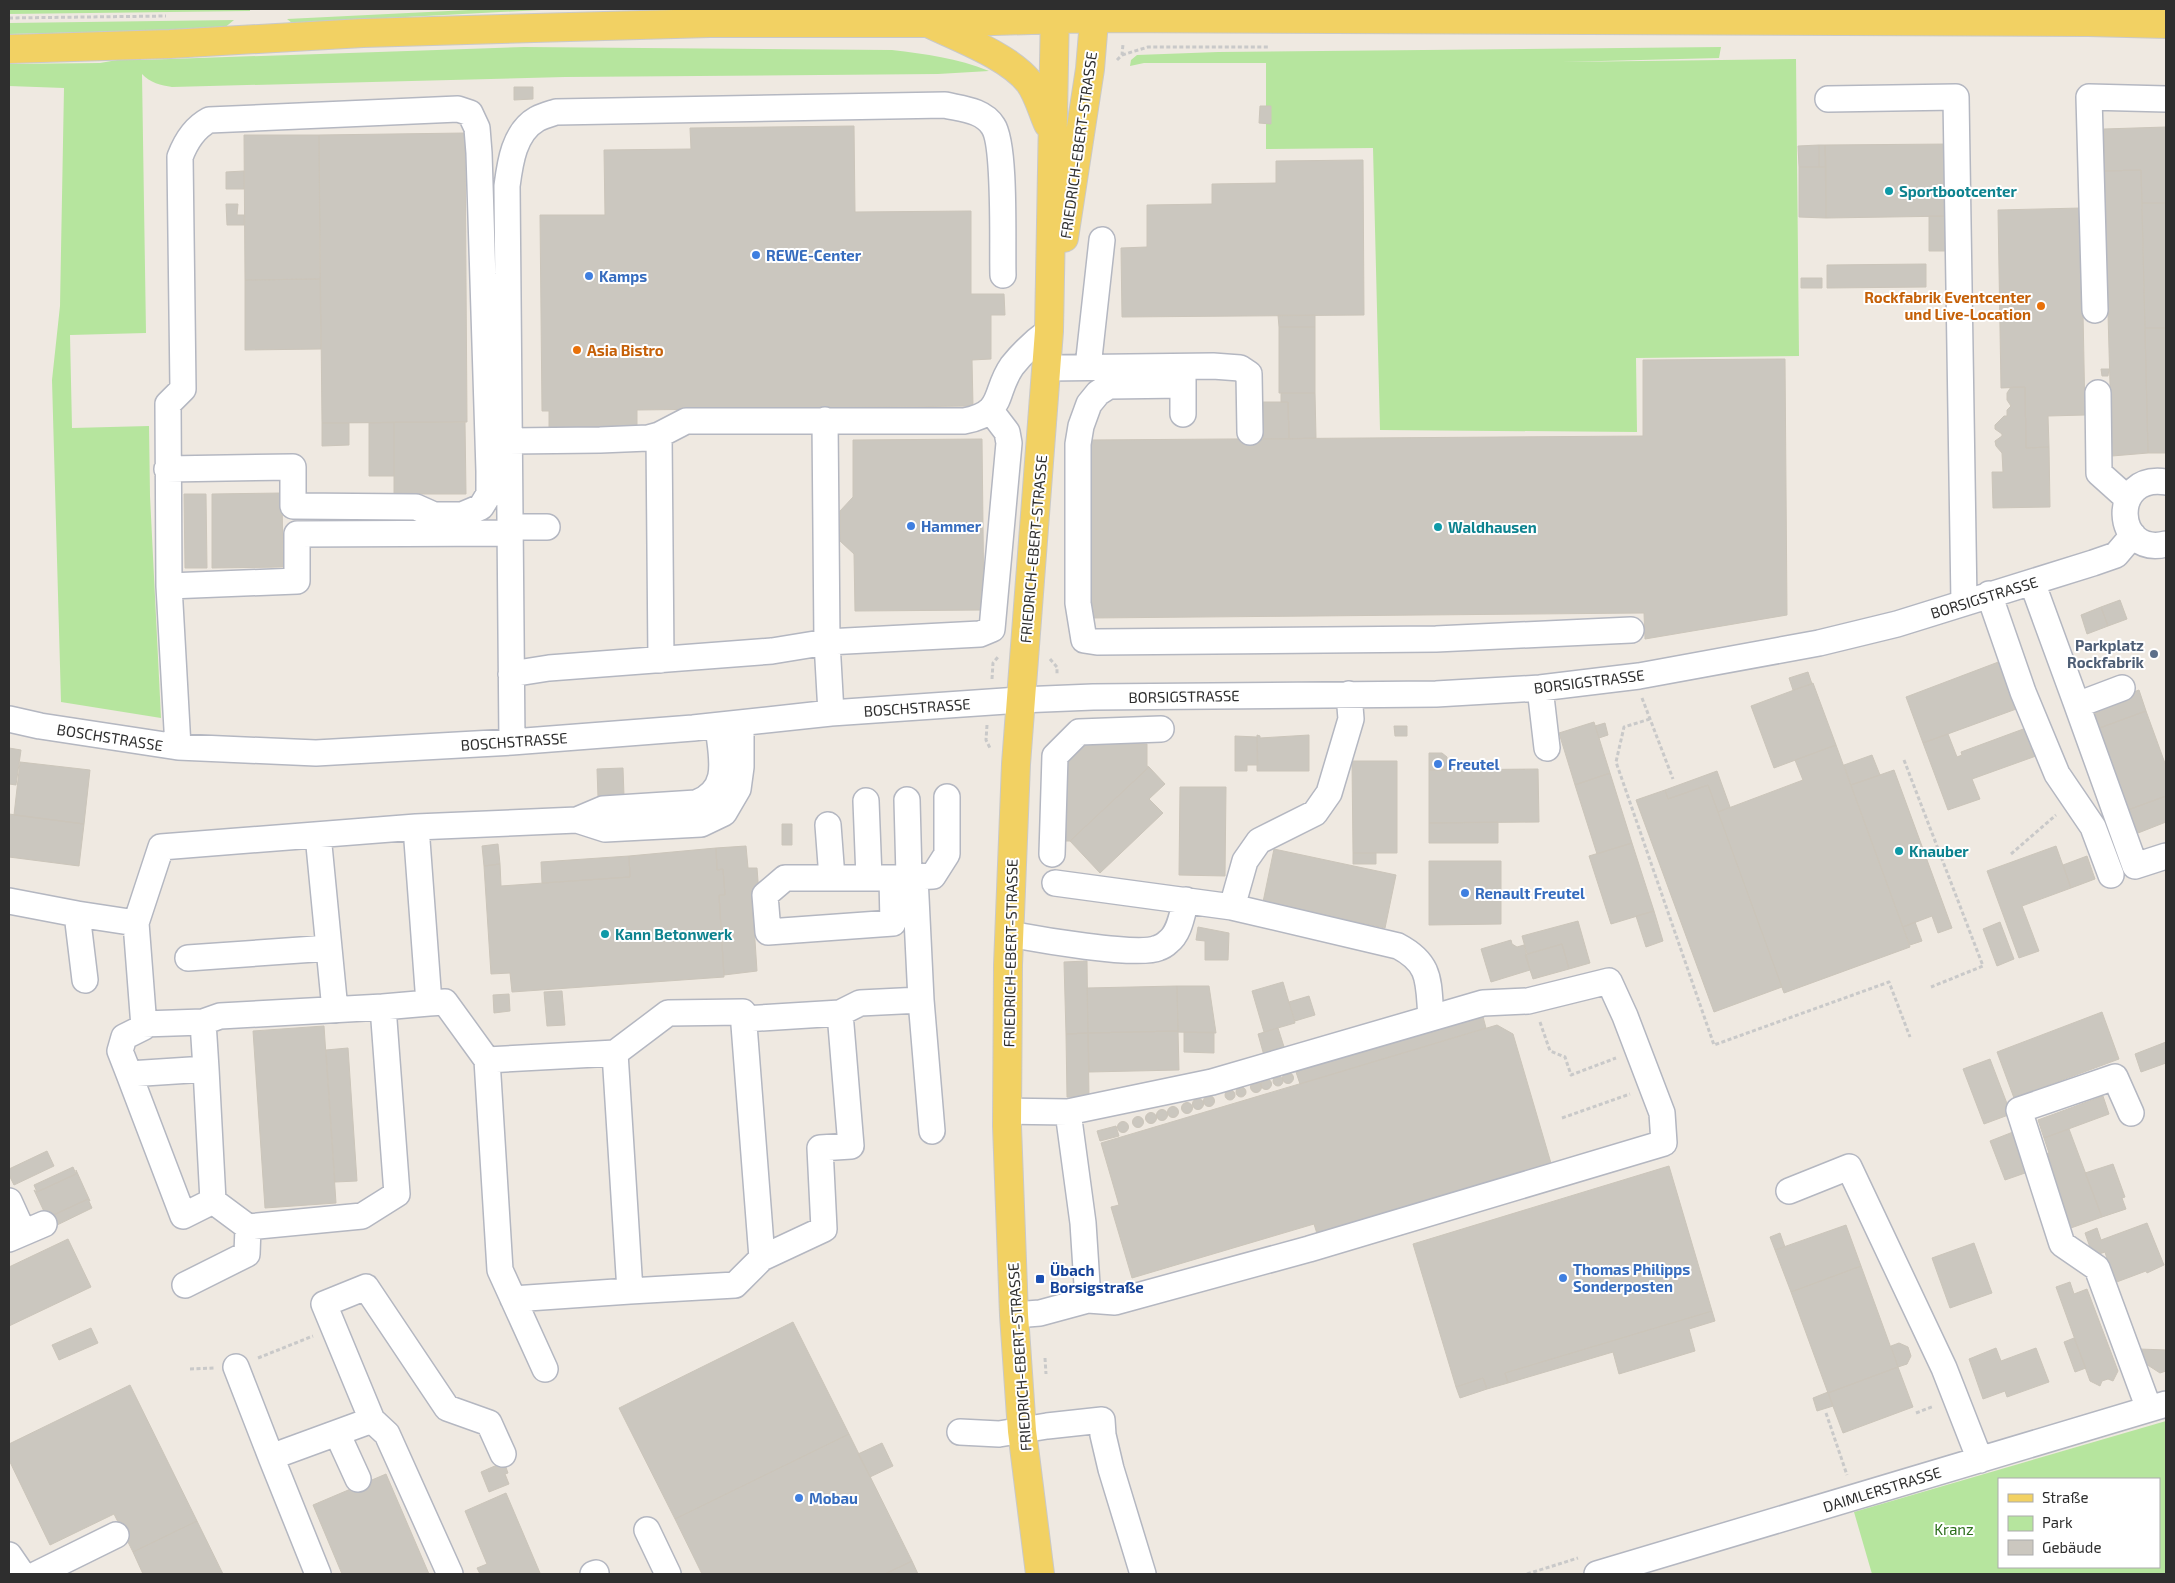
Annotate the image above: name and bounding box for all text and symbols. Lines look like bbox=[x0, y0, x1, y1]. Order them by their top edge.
street label: FRIEDRICH-EBERT-STRASSE bbox=[1056, 50, 1100, 240]
place label: Sportbootcenter bbox=[1899, 182, 2018, 200]
marker: Sportbootcenter bbox=[1883, 185, 1895, 197]
place label: REWE-Center bbox=[766, 246, 862, 264]
marker: REWE-Center bbox=[750, 249, 762, 261]
place label: Kamps bbox=[599, 267, 647, 285]
marker: Kamps bbox=[583, 270, 595, 282]
place label: Rockfabrik Eventcenter und Live-Location bbox=[1864, 288, 2032, 323]
marker: Rockfabrik Eventcenter und Live-Location bbox=[2035, 300, 2047, 312]
place label: Asia Bistro bbox=[587, 341, 664, 359]
marker: Asia Bistro bbox=[571, 344, 583, 356]
street label: FRIEDRICH-EBERT-STRASSE bbox=[1016, 454, 1050, 644]
place label: Hammer bbox=[921, 517, 982, 535]
place label: Waldhausen bbox=[1448, 518, 1537, 536]
marker: Hammer bbox=[905, 520, 917, 532]
marker: Waldhausen bbox=[1432, 521, 1444, 533]
street label: BORSIGSTRASSE bbox=[1928, 572, 2040, 622]
place label: Parkplatz Rockfabrik bbox=[2067, 636, 2145, 671]
marker: Parkplatz Rockfabrik bbox=[2148, 648, 2160, 660]
street label: BORSIGSTRASSE bbox=[1533, 665, 1645, 697]
street label: BORSIGSTRASSE bbox=[1128, 686, 1240, 706]
street label: BOSCHSTRASSE bbox=[863, 694, 971, 720]
street label: BOSCHSTRASSE bbox=[56, 720, 164, 754]
street label: BOSCHSTRASSE bbox=[460, 728, 568, 754]
place label: Freutel bbox=[1448, 755, 1499, 773]
marker: Freutel bbox=[1432, 758, 1444, 770]
place label: Knauber bbox=[1909, 842, 1969, 860]
marker: Knauber bbox=[1893, 845, 1905, 857]
street label: FRIEDRICH-EBERT-STRASSE bbox=[999, 858, 1021, 1048]
place label: Renault Freutel bbox=[1475, 884, 1585, 902]
marker: Renault Freutel bbox=[1459, 887, 1471, 899]
place label: Kann Betonwerk bbox=[615, 925, 733, 943]
marker: Kann Betonwerk bbox=[599, 928, 611, 940]
place label: Thomas Philipps Sonderposten bbox=[1573, 1260, 1690, 1295]
place label: Übach Borsigstraße bbox=[1050, 1261, 1144, 1296]
street label: FRIEDRICH-EBERT-STRASSE bbox=[1003, 1262, 1035, 1452]
marker: Thomas Philipps Sonderposten bbox=[1557, 1272, 1569, 1284]
marker: Übach Borsigstraße bbox=[1034, 1273, 1046, 1285]
street label: DAIMLERSTRASSE bbox=[1821, 1462, 1943, 1516]
legend bbox=[1998, 1478, 2160, 1568]
text: Straße bbox=[2042, 1488, 2088, 1506]
place label: Mobau bbox=[809, 1489, 858, 1507]
marker: Mobau bbox=[793, 1492, 805, 1504]
text: Park bbox=[2042, 1513, 2073, 1531]
park label: Kranz bbox=[1934, 1520, 1974, 1538]
text: Gebäude bbox=[2042, 1538, 2101, 1556]

